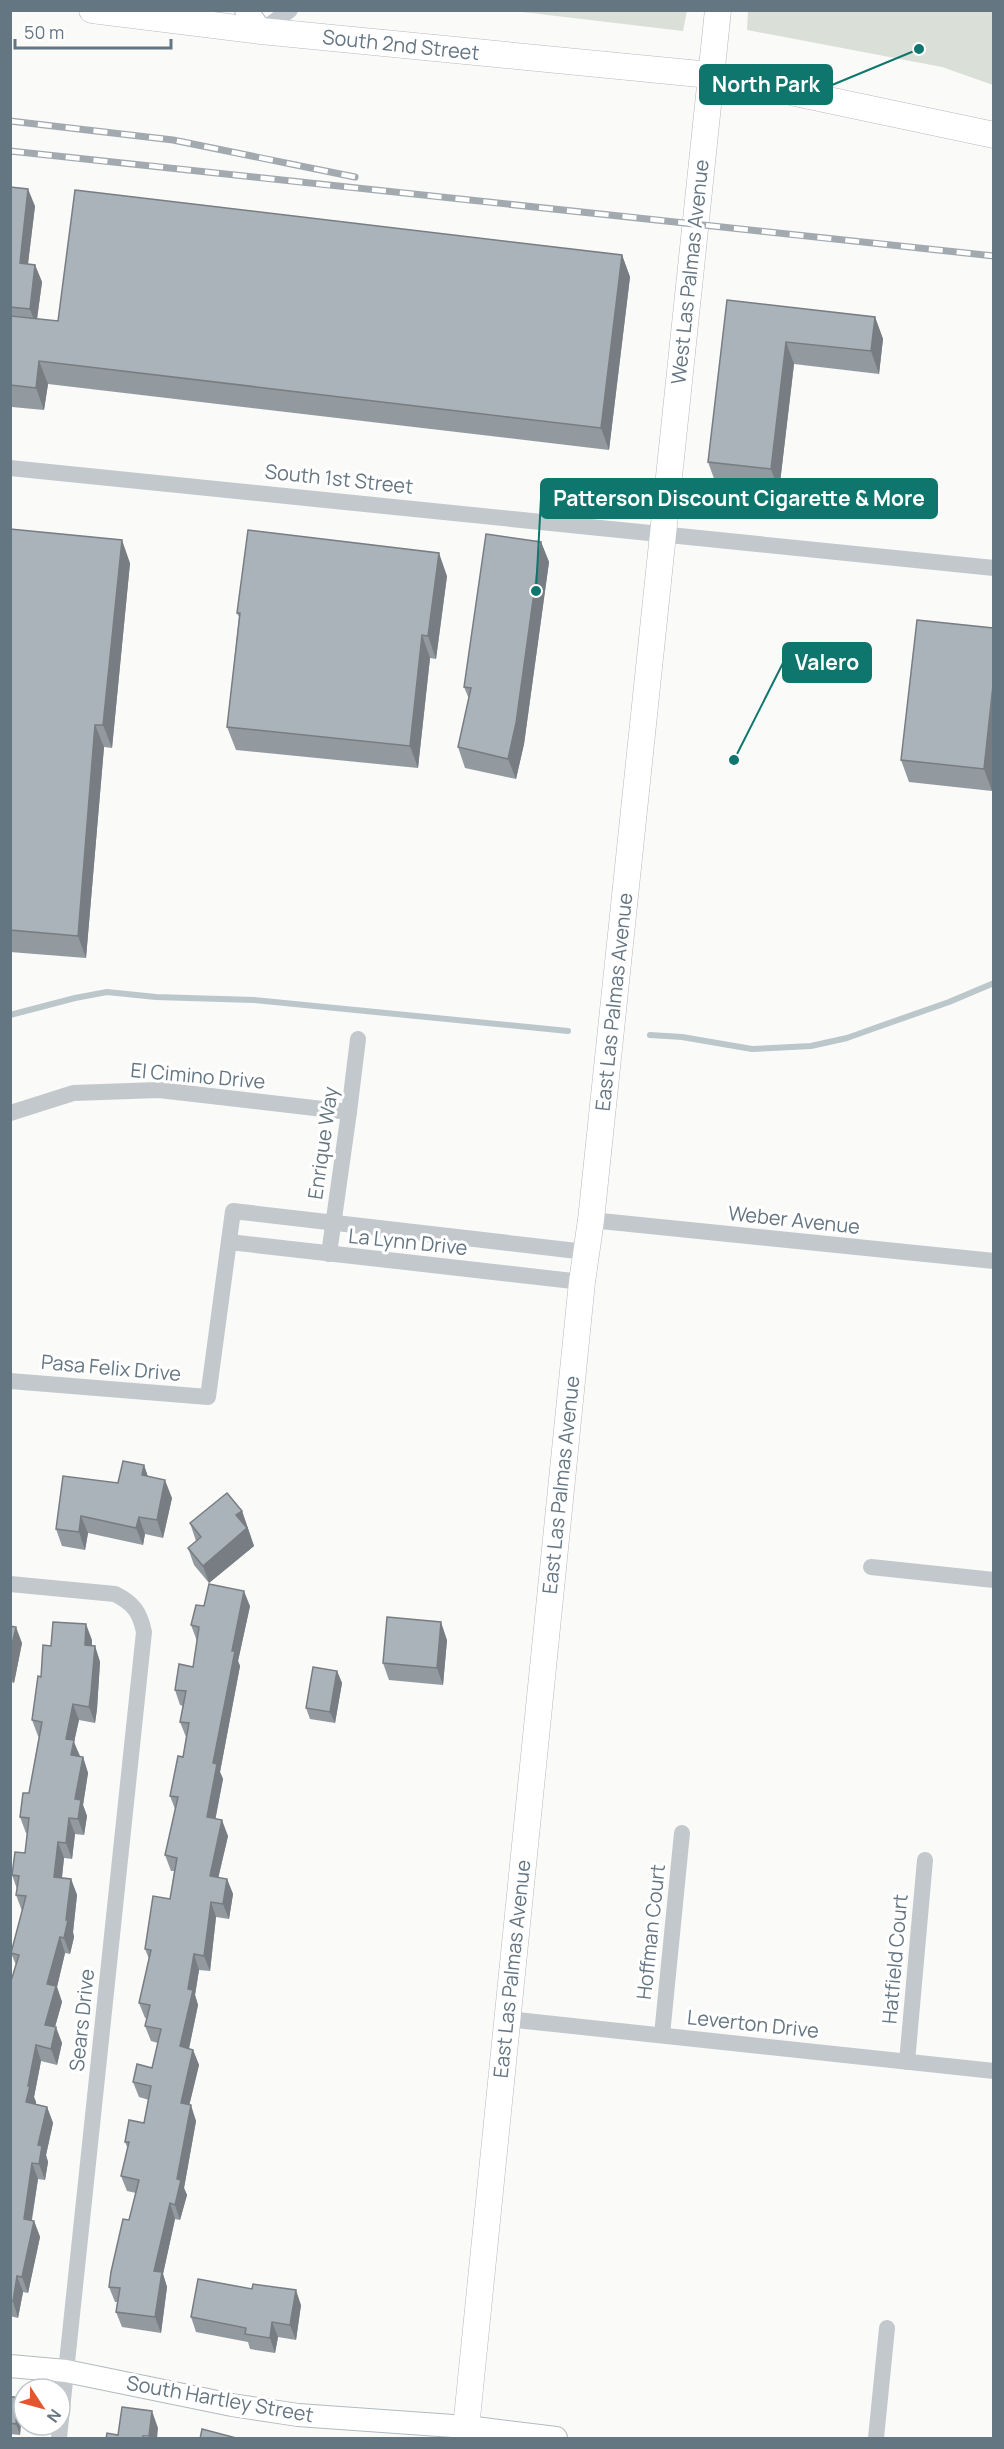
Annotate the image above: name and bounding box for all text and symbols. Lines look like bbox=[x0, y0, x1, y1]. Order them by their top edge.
scale bar bbox=[15, 12, 171, 50]
text: 50 m bbox=[24, 20, 64, 44]
street label: South 2nd Street bbox=[321, 23, 481, 66]
callout: North Park bbox=[700, 65, 832, 104]
text: North Park bbox=[712, 70, 821, 98]
street label: West Las Palmas Avenue bbox=[664, 158, 715, 386]
street label: South 1st Street bbox=[264, 457, 415, 500]
callout: Patterson Discount Cigarette & More bbox=[541, 479, 937, 518]
text: Patterson Discount Cigarette & More bbox=[553, 484, 925, 512]
callout: Valero bbox=[783, 643, 871, 682]
text: Valero bbox=[795, 648, 859, 676]
street label: East Las Palmas Avenue bbox=[589, 891, 638, 1112]
street label: El Cimino Drive bbox=[130, 1056, 267, 1095]
street label: Enrique Way bbox=[301, 1084, 344, 1201]
street label: Weber Avenue bbox=[727, 1199, 861, 1240]
street label: La Lynn Drive bbox=[347, 1222, 469, 1261]
street label: Pasa Felix Drive bbox=[40, 1348, 182, 1387]
street label: East Las Palmas Avenue bbox=[536, 1374, 585, 1595]
street label: East Las Palmas Avenue bbox=[487, 1858, 536, 2079]
street label: Hoffman Court bbox=[630, 1863, 671, 2001]
street label: Hatfield Court bbox=[875, 1893, 914, 2025]
street label: Sears Drive bbox=[63, 1967, 100, 2073]
street label: Leverton Drive bbox=[686, 2003, 820, 2044]
street label: South Hartley Street bbox=[124, 2369, 316, 2428]
north arrow bbox=[12, 2377, 72, 2437]
text: N bbox=[42, 2405, 66, 2427]

